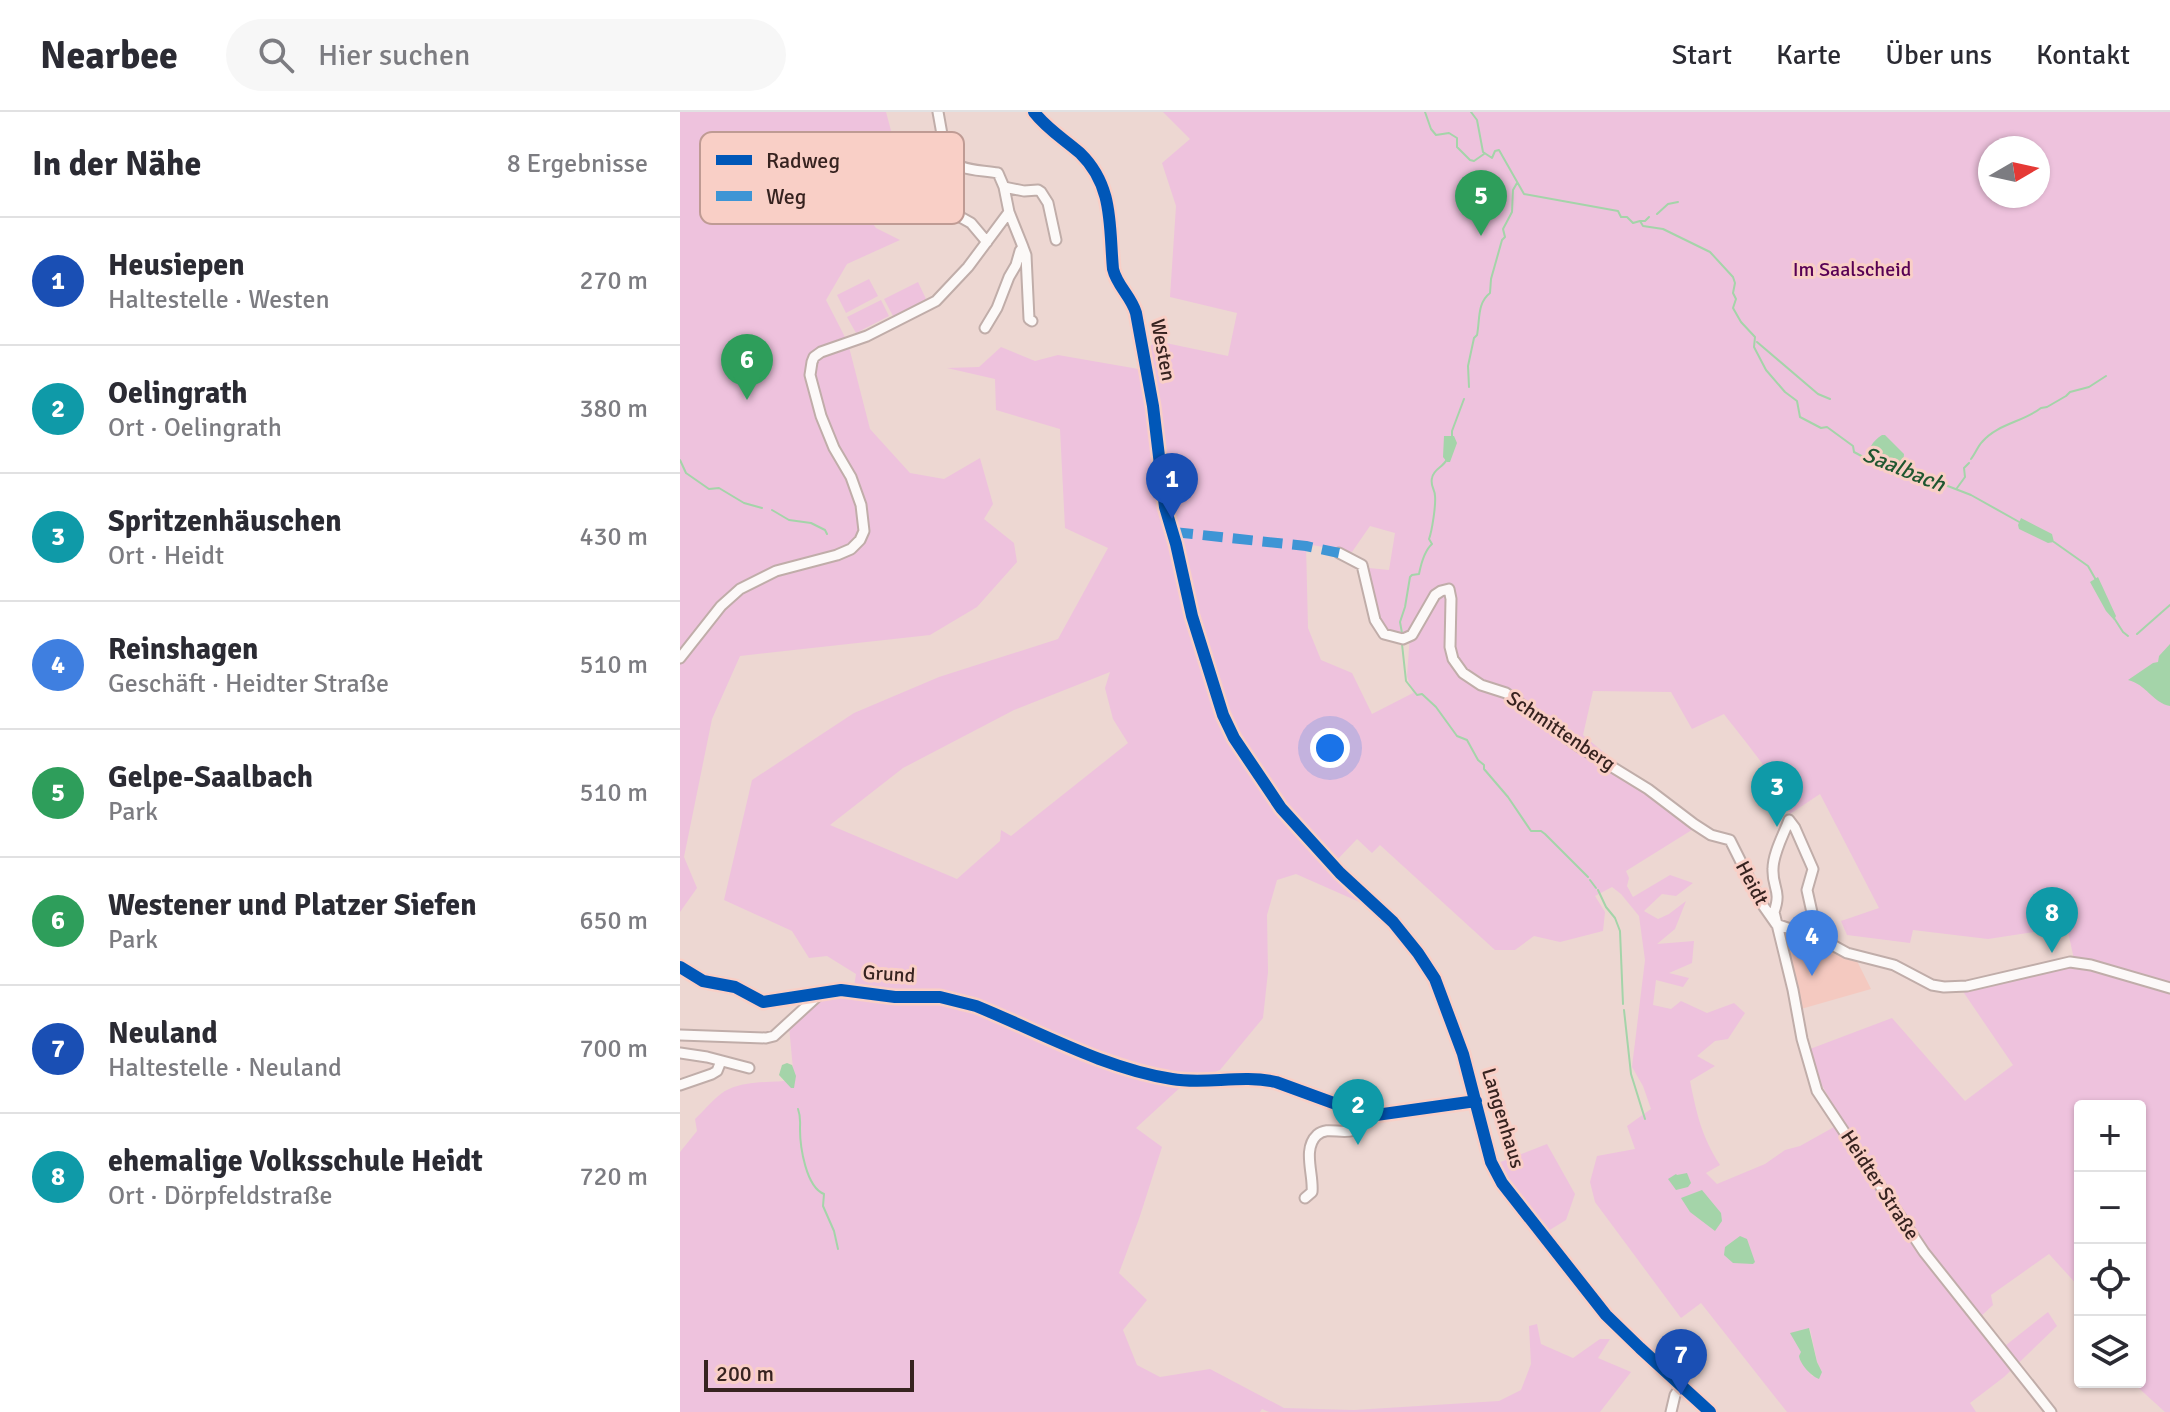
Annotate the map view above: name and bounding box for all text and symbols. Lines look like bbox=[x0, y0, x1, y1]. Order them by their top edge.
search box bbox=[226, 19, 786, 91]
text: Nearbee bbox=[40, 32, 178, 79]
icon: search bbox=[254, 33, 298, 77]
text: Hier suchen bbox=[318, 37, 470, 74]
text: Start bbox=[1672, 38, 1732, 72]
text: Karte bbox=[1776, 38, 1841, 72]
text: Über uns bbox=[1885, 38, 1992, 72]
text: Kontakt bbox=[2036, 38, 2130, 72]
legend bbox=[700, 132, 964, 224]
north arrow bbox=[1978, 136, 2050, 208]
text: In der Nähe bbox=[32, 143, 201, 185]
text: Radweg bbox=[766, 147, 840, 174]
text: 8 Ergebnisse bbox=[507, 148, 648, 180]
pin: 5 bbox=[1455, 170, 1507, 236]
text: Weg bbox=[766, 183, 806, 210]
text: Heusiepen bbox=[108, 247, 245, 284]
park label: Im Saalscheid bbox=[1793, 257, 1911, 282]
text: 1 bbox=[51, 265, 65, 297]
text: 270 m bbox=[579, 265, 648, 297]
text: Haltestelle · Westen bbox=[108, 284, 330, 316]
street label: Westen bbox=[1145, 317, 1181, 383]
pin: 6 bbox=[721, 334, 773, 400]
text: Oelingrath bbox=[108, 375, 248, 412]
text: 2 bbox=[51, 393, 65, 425]
text: 380 m bbox=[579, 393, 648, 425]
text: Ort · Oelingrath bbox=[108, 412, 282, 444]
water label: Saalbach bbox=[1859, 440, 1950, 498]
pin: 1 bbox=[1146, 453, 1198, 519]
text: Spritzenhäuschen bbox=[108, 503, 342, 540]
text: 3 bbox=[51, 521, 65, 553]
text: 430 m bbox=[579, 521, 648, 553]
text: Ort · Heidt bbox=[108, 540, 224, 572]
text: Reinshagen bbox=[108, 631, 258, 668]
text: 4 bbox=[51, 649, 65, 681]
text: 510 m bbox=[579, 649, 648, 681]
text: Geschäft · Heidter Straße bbox=[108, 668, 389, 700]
street label: Schmittenberg bbox=[1502, 685, 1620, 777]
your location bbox=[1310, 728, 1350, 768]
text: Gelpe-Saalbach bbox=[108, 759, 313, 796]
pin: 3 bbox=[1751, 761, 1803, 827]
text: 5 bbox=[51, 777, 65, 809]
text: 510 m bbox=[579, 777, 648, 809]
text: Park bbox=[108, 796, 158, 828]
street label: Heidt bbox=[1730, 857, 1774, 909]
text: Westener und Platzer Siefen bbox=[108, 887, 477, 924]
pin: 8 bbox=[2026, 887, 2078, 953]
text: 6 bbox=[51, 905, 65, 937]
text: 650 m bbox=[579, 905, 648, 937]
pin: 4 bbox=[1786, 910, 1838, 976]
text: Park bbox=[108, 924, 158, 956]
street label: Grund bbox=[862, 960, 916, 988]
text: Neuland bbox=[108, 1015, 218, 1052]
text: 7 bbox=[51, 1033, 65, 1065]
text: 700 m bbox=[579, 1033, 648, 1065]
text: Haltestelle · Neuland bbox=[108, 1052, 342, 1084]
street label: Langenhaus bbox=[1476, 1065, 1530, 1171]
pin: 2 bbox=[1332, 1079, 1384, 1145]
map controls bbox=[2074, 1100, 2146, 1388]
button: + bbox=[2074, 1100, 2146, 1172]
street label: Heidter Straße bbox=[1835, 1125, 1925, 1245]
text: ehemalige Volksschule Heidt bbox=[108, 1143, 483, 1180]
text: 8 bbox=[51, 1161, 65, 1193]
text: 720 m bbox=[579, 1161, 648, 1193]
button: − bbox=[2074, 1172, 2146, 1244]
text: Ort · Dörpfeldstraße bbox=[108, 1180, 332, 1212]
button: locate bbox=[2074, 1244, 2146, 1316]
button: layers bbox=[2074, 1316, 2146, 1388]
pin: 7 bbox=[1655, 1329, 1707, 1395]
scale bar bbox=[704, 1356, 914, 1392]
text: 200 m bbox=[716, 1360, 774, 1387]

